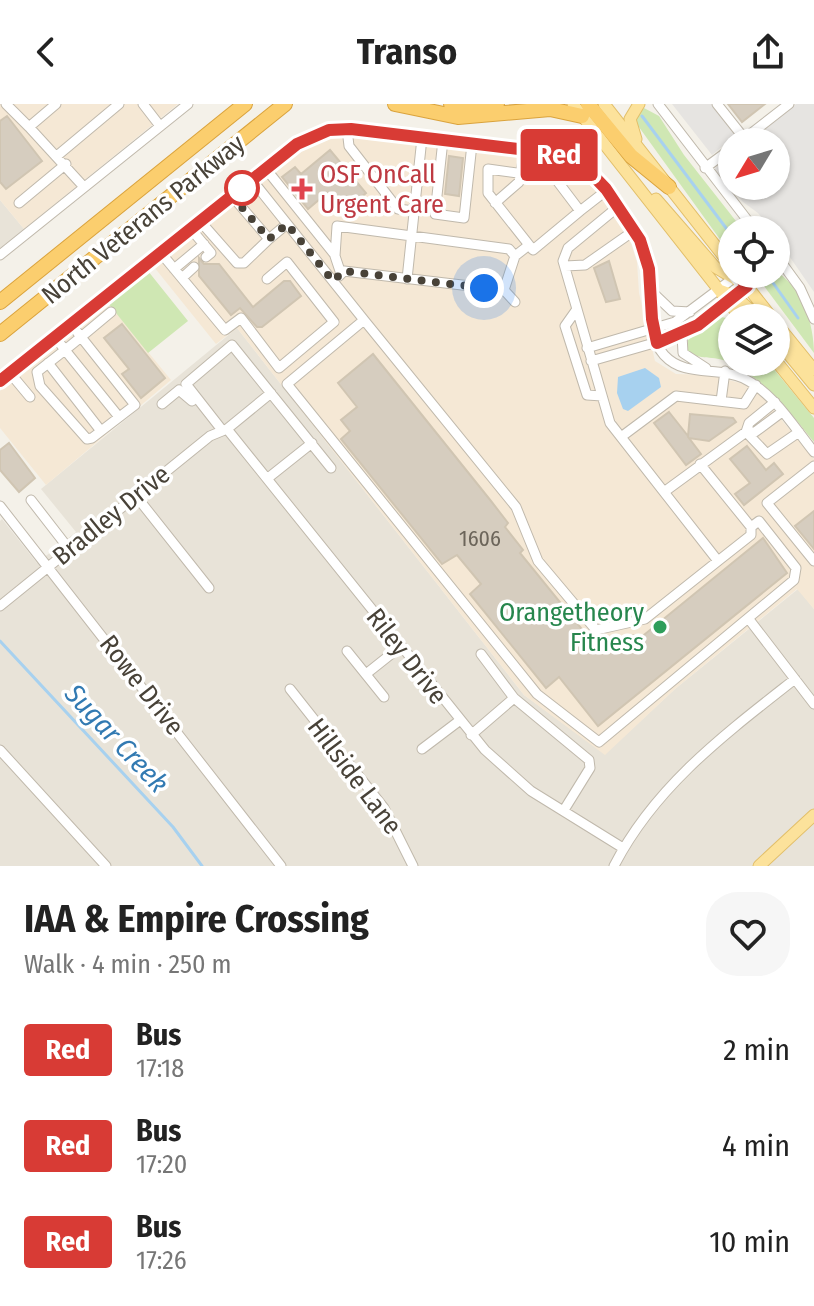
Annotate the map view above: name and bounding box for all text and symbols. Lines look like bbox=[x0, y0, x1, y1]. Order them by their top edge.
icon: back bbox=[24, 30, 68, 74]
text: Transo bbox=[357, 30, 457, 74]
icon: share bbox=[746, 30, 790, 74]
street label: North Veterans Parkway bbox=[36, 128, 251, 311]
north arrow bbox=[718, 128, 790, 200]
map controls bbox=[718, 128, 790, 376]
line badge: Red bbox=[513, 129, 605, 181]
text: Red bbox=[537, 138, 581, 171]
place label: OSF OnCall Urgent Care bbox=[320, 159, 444, 220]
unlabelled marker bbox=[225, 171, 259, 205]
marker: OSF OnCall Urgent Care bbox=[291, 178, 313, 200]
button: locate bbox=[718, 216, 790, 288]
your location bbox=[464, 268, 504, 308]
button: layers bbox=[718, 304, 790, 376]
street label: Bradley Drive bbox=[47, 459, 176, 572]
house number: 1606 bbox=[459, 525, 501, 552]
place label: Orangetheory Fitness bbox=[499, 597, 644, 658]
street label: Riley Drive bbox=[360, 602, 454, 710]
marker: Orangetheory Fitness bbox=[651, 618, 669, 636]
street label: Rowe Drive bbox=[93, 629, 190, 742]
water label: Sugar Creek bbox=[57, 676, 175, 800]
street label: Hillside Lane bbox=[301, 712, 408, 840]
button: heart bbox=[706, 892, 790, 976]
text: IAA & Empire Crossing bbox=[24, 896, 369, 942]
text: Walk · 4 min · 250 m bbox=[24, 949, 232, 980]
text: Bus bbox=[136, 1017, 181, 1053]
text: 2 min bbox=[723, 1032, 790, 1068]
text: Red bbox=[46, 1033, 90, 1066]
text: 17:18 bbox=[136, 1053, 184, 1084]
text: Bus bbox=[136, 1113, 181, 1149]
text: 4 min bbox=[722, 1128, 790, 1164]
text: Red bbox=[46, 1129, 90, 1162]
text: 17:20 bbox=[136, 1149, 187, 1180]
text: Bus bbox=[136, 1209, 181, 1245]
text: 10 min bbox=[709, 1224, 790, 1260]
text: Red bbox=[46, 1225, 90, 1258]
text: 17:26 bbox=[136, 1245, 187, 1276]

